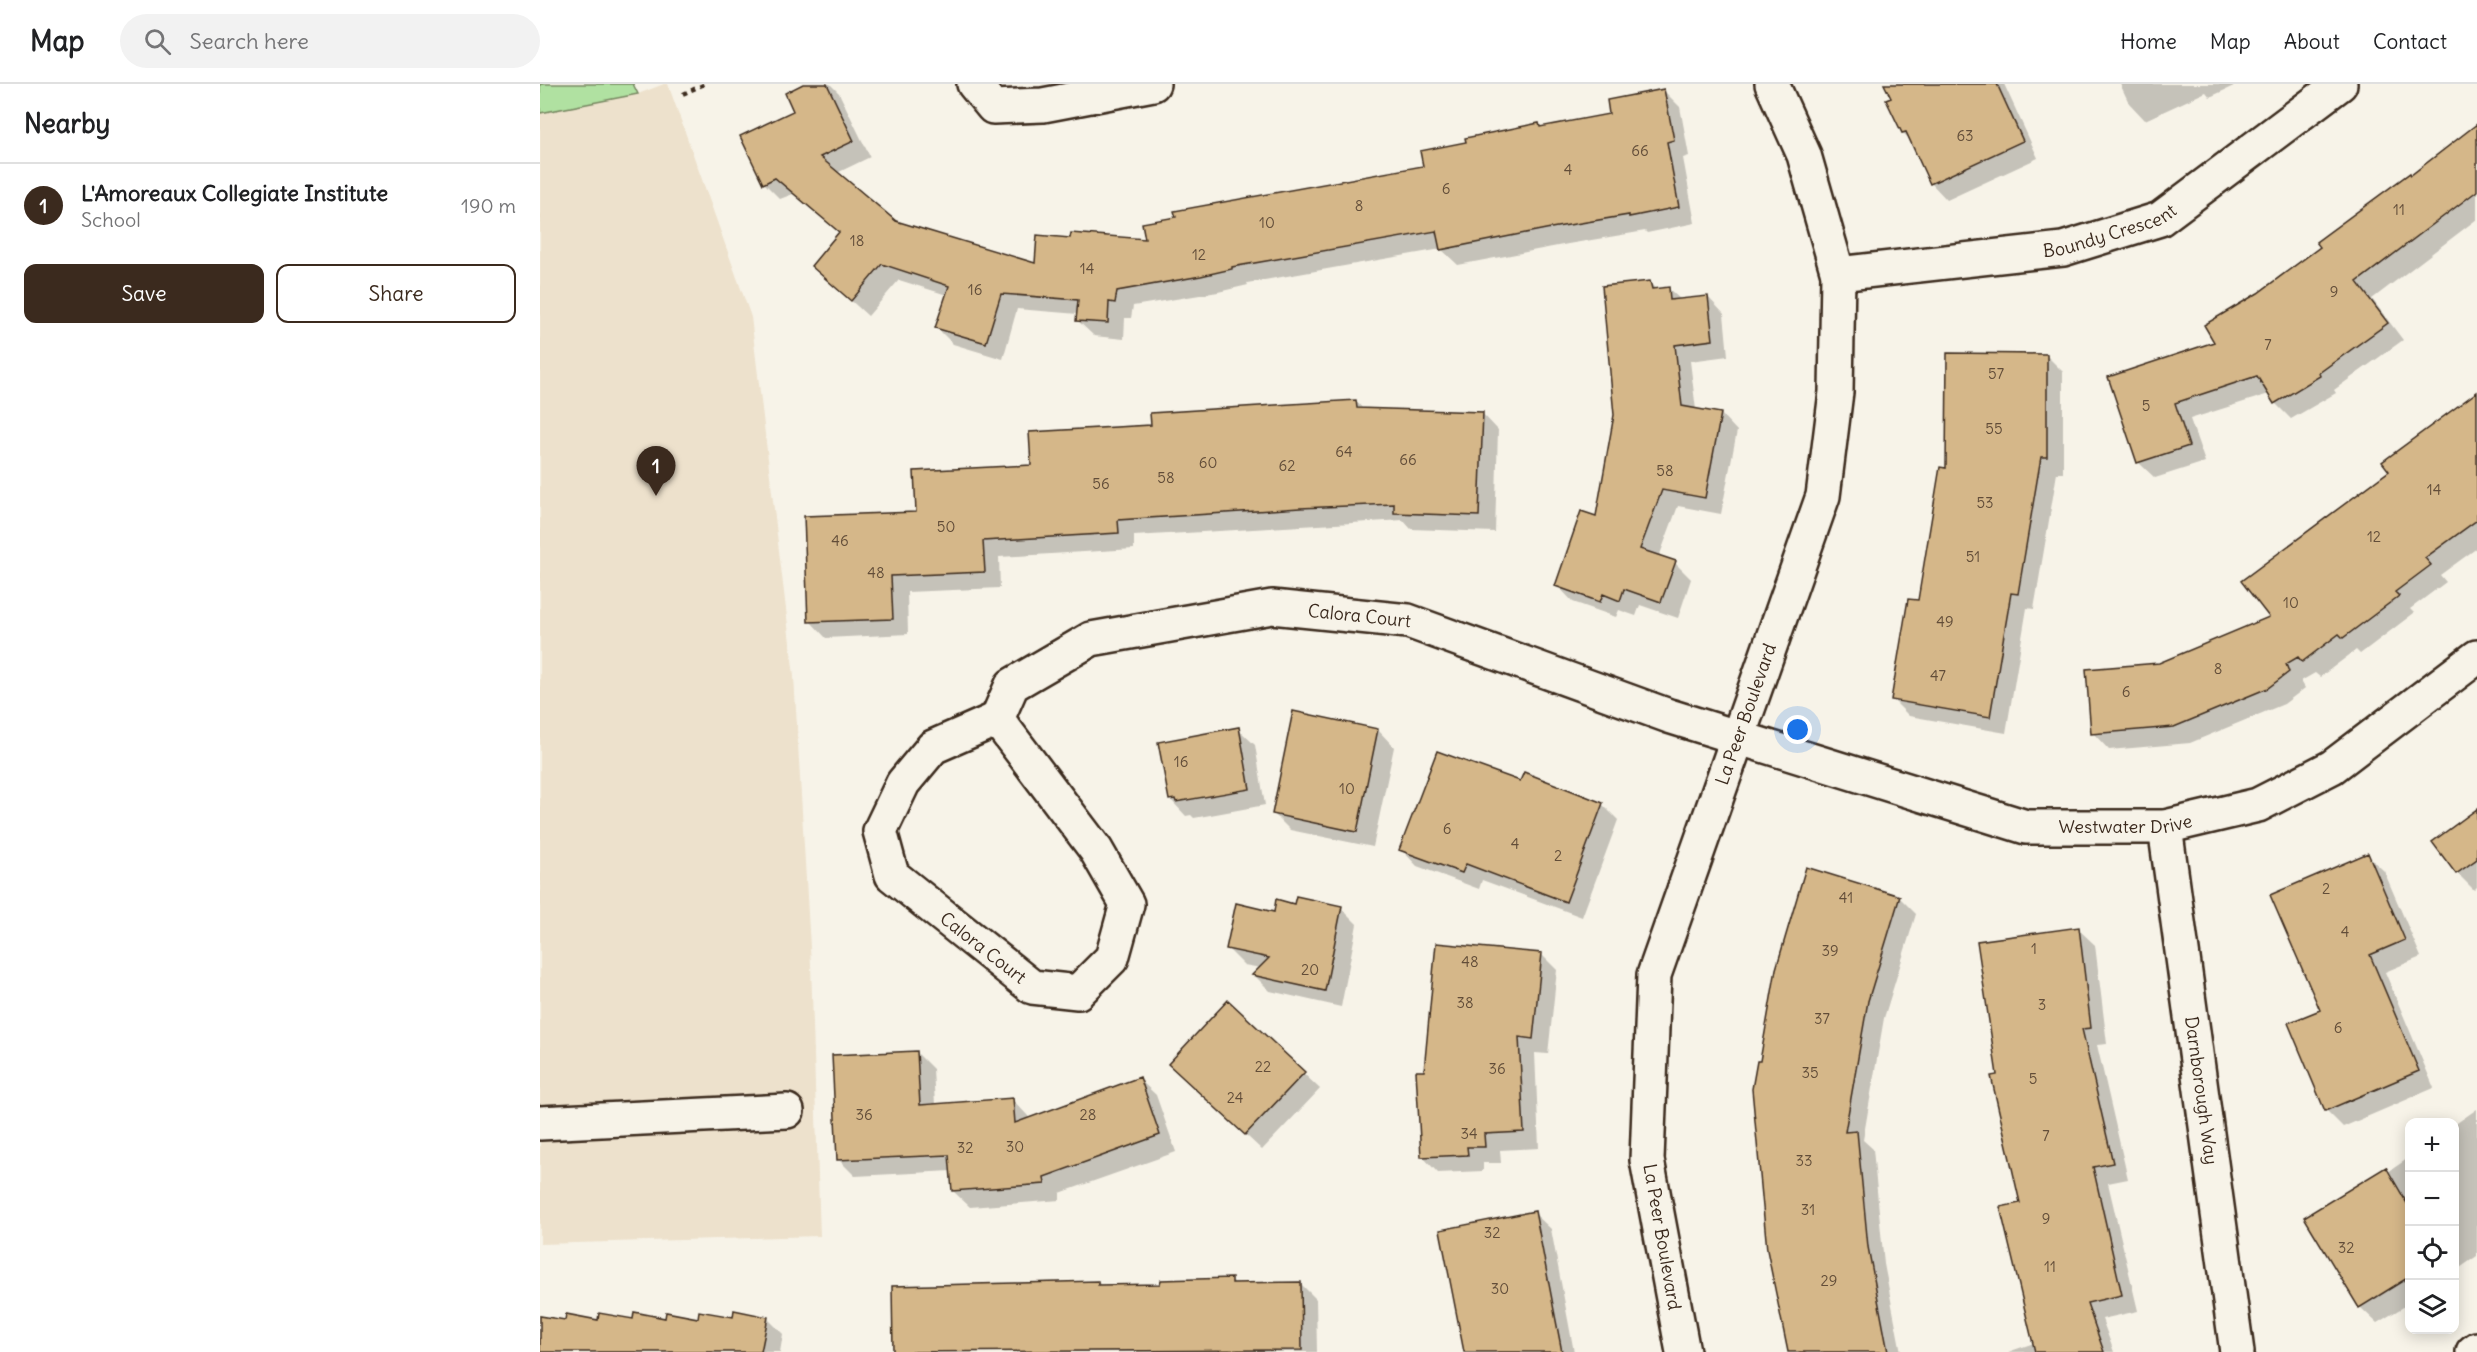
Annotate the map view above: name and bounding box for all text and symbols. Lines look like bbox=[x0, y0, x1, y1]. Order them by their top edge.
search box bbox=[120, 14, 540, 68]
text: Map bbox=[30, 23, 84, 59]
icon: search bbox=[141, 25, 174, 58]
text: Search here bbox=[189, 27, 309, 55]
text: Home bbox=[2120, 28, 2177, 55]
text: Map bbox=[2210, 28, 2251, 55]
text: About bbox=[2284, 28, 2340, 55]
text: Contact bbox=[2373, 28, 2447, 55]
text: Nearby bbox=[24, 107, 110, 140]
house number: 63 bbox=[1956, 126, 1974, 145]
house number: 66 bbox=[1631, 141, 1649, 160]
house number: 4 bbox=[1564, 160, 1573, 179]
text: L'Amoreaux Collegiate Institute bbox=[81, 179, 388, 207]
house number: 6 bbox=[1442, 179, 1450, 198]
text: 1 bbox=[40, 193, 47, 218]
text: 190 m bbox=[461, 193, 516, 218]
house number: 8 bbox=[1355, 196, 1363, 215]
street label: Boundy Crescent bbox=[2042, 199, 2181, 262]
house number: 11 bbox=[2393, 200, 2405, 219]
text: School bbox=[81, 207, 141, 232]
house number: 10 bbox=[1259, 213, 1275, 232]
house number: 18 bbox=[850, 231, 864, 250]
house number: 12 bbox=[1192, 245, 1206, 264]
house number: 14 bbox=[1080, 259, 1095, 278]
button: Save bbox=[24, 264, 264, 323]
button: Share bbox=[276, 264, 516, 323]
house number: 16 bbox=[968, 280, 982, 299]
house number: 9 bbox=[2330, 282, 2338, 301]
house number: 7 bbox=[2264, 335, 2272, 354]
house number: 57 bbox=[1988, 364, 2004, 383]
house number: 5 bbox=[2142, 396, 2150, 415]
house number: 55 bbox=[1985, 419, 2003, 438]
house number: 64 bbox=[1335, 442, 1353, 461]
pin: 1 bbox=[636, 446, 676, 496]
house number: 66 bbox=[1399, 450, 1417, 469]
house number: 60 bbox=[1199, 453, 1217, 472]
house number: 62 bbox=[1279, 456, 1295, 475]
house number: 58 bbox=[1656, 461, 1674, 480]
house number: 58 bbox=[1157, 468, 1175, 487]
house number: 56 bbox=[1092, 474, 1110, 493]
house number: 14 bbox=[2427, 480, 2442, 499]
house number: 53 bbox=[1976, 493, 1994, 512]
house number: 50 bbox=[937, 517, 955, 536]
house number: 12 bbox=[2367, 527, 2381, 546]
house number: 46 bbox=[831, 531, 849, 550]
house number: 51 bbox=[1966, 547, 1980, 566]
house number: 48 bbox=[867, 563, 885, 582]
house number: 10 bbox=[2283, 593, 2299, 612]
street label: Calora Court bbox=[1307, 599, 1412, 632]
house number: 49 bbox=[1936, 612, 1954, 631]
street label: La Peer Boulevard bbox=[1710, 640, 1781, 788]
house number: 8 bbox=[2214, 659, 2222, 678]
house number: 47 bbox=[1930, 666, 1946, 685]
house number: 6 bbox=[2122, 682, 2130, 701]
your location bbox=[1783, 715, 1812, 744]
house number: 16 bbox=[1174, 752, 1188, 771]
house number: 10 bbox=[1339, 779, 1355, 798]
street label: Westwater Drive bbox=[2059, 809, 2194, 838]
house number: 6 bbox=[1443, 819, 1451, 838]
house number: 4 bbox=[1511, 834, 1520, 853]
house number: 2 bbox=[1554, 846, 1562, 865]
house number: 2 bbox=[2322, 879, 2330, 898]
house number: 41 bbox=[1839, 888, 1853, 907]
street label: Calora Court bbox=[935, 907, 1031, 989]
house number: 4 bbox=[2341, 922, 2350, 941]
house number: 1 bbox=[2031, 939, 2037, 958]
house number: 39 bbox=[1821, 941, 1839, 960]
house number: 48 bbox=[1461, 952, 1479, 971]
house number: 20 bbox=[1301, 960, 1319, 979]
house number: 38 bbox=[1456, 993, 1474, 1012]
house number: 3 bbox=[2038, 995, 2046, 1014]
house number: 37 bbox=[1814, 1009, 1830, 1028]
street label: Darnborough Way bbox=[2180, 1015, 2223, 1166]
house number: 6 bbox=[2334, 1018, 2342, 1037]
house number: 22 bbox=[1255, 1057, 1271, 1076]
house number: 36 bbox=[1488, 1059, 1506, 1078]
house number: 35 bbox=[1801, 1063, 1819, 1082]
house number: 5 bbox=[2029, 1069, 2037, 1088]
house number: 24 bbox=[1227, 1088, 1244, 1107]
house number: 36 bbox=[855, 1105, 873, 1124]
house number: 28 bbox=[1080, 1105, 1096, 1124]
map controls bbox=[2405, 1118, 2459, 1334]
button: + bbox=[2405, 1118, 2459, 1172]
house number: 34 bbox=[1460, 1124, 1478, 1143]
house number: 7 bbox=[2042, 1126, 2050, 1145]
house number: 30 bbox=[1006, 1137, 1024, 1156]
house number: 32 bbox=[957, 1138, 973, 1157]
house number: 33 bbox=[1795, 1151, 1813, 1170]
street label: La Peer Boulevard bbox=[1638, 1162, 1687, 1312]
button: − bbox=[2405, 1172, 2459, 1226]
house number: 31 bbox=[1801, 1200, 1815, 1219]
house number: 9 bbox=[2042, 1209, 2050, 1228]
house number: 32 bbox=[1484, 1223, 1500, 1242]
button: locate bbox=[2405, 1226, 2459, 1280]
house number: 32 bbox=[2338, 1238, 2354, 1257]
house number: 11 bbox=[2044, 1257, 2056, 1276]
house number: 29 bbox=[1821, 1271, 1837, 1290]
house number: 30 bbox=[1491, 1279, 1509, 1298]
button: layers bbox=[2405, 1280, 2459, 1334]

